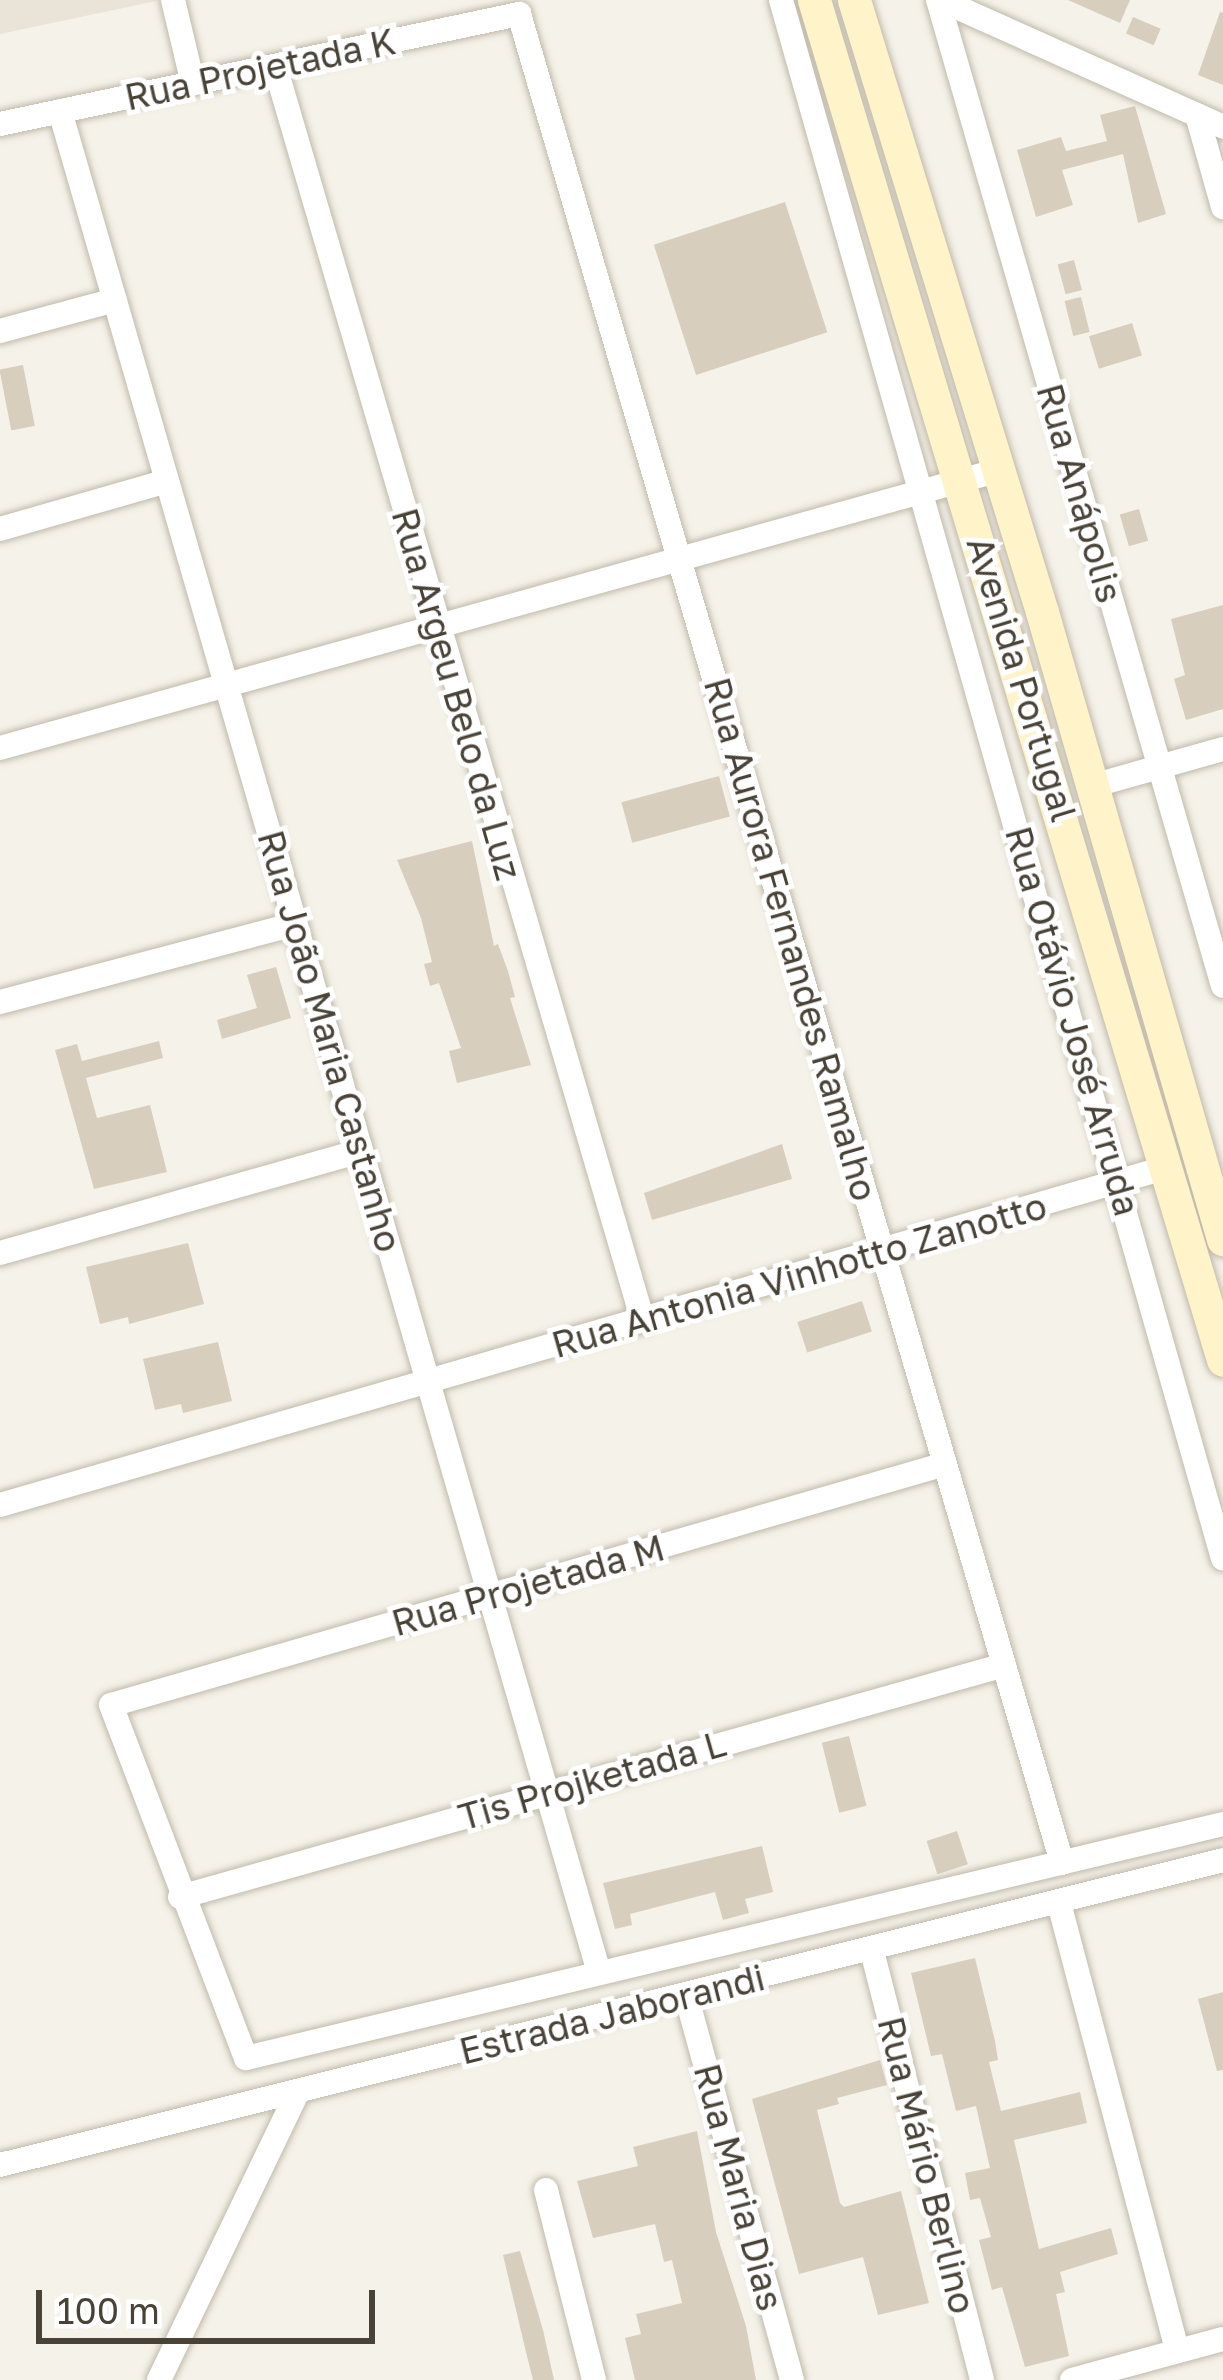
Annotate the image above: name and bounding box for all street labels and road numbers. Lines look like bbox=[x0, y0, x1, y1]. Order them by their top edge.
street label: Rua Projetada K bbox=[121, 19, 399, 119]
street label: Rua Anápolis bbox=[1028, 379, 1132, 607]
street label: Rua Argeu Belo da Luz bbox=[383, 503, 531, 885]
street label: Avenida Portugal bbox=[958, 531, 1086, 827]
street label: Rua Aurora Fernandes Ramalho bbox=[696, 673, 886, 1205]
street label: Rua Otávio José Arruda bbox=[997, 821, 1149, 1221]
street label: Rua João Maria Castanho bbox=[249, 825, 411, 1257]
street label: Rua Antonia Vinhotto Zanotto bbox=[547, 1184, 1051, 1366]
street label: Rua Projetada M bbox=[387, 1525, 669, 1645]
street label: Tis Projketada L bbox=[453, 1721, 731, 1839]
street label: Estrada Jaborandi bbox=[455, 1955, 769, 2073]
street label: Rua Mário Berlino bbox=[869, 2012, 985, 2318]
street label: Rua Maria Dias bbox=[685, 2059, 793, 2315]

